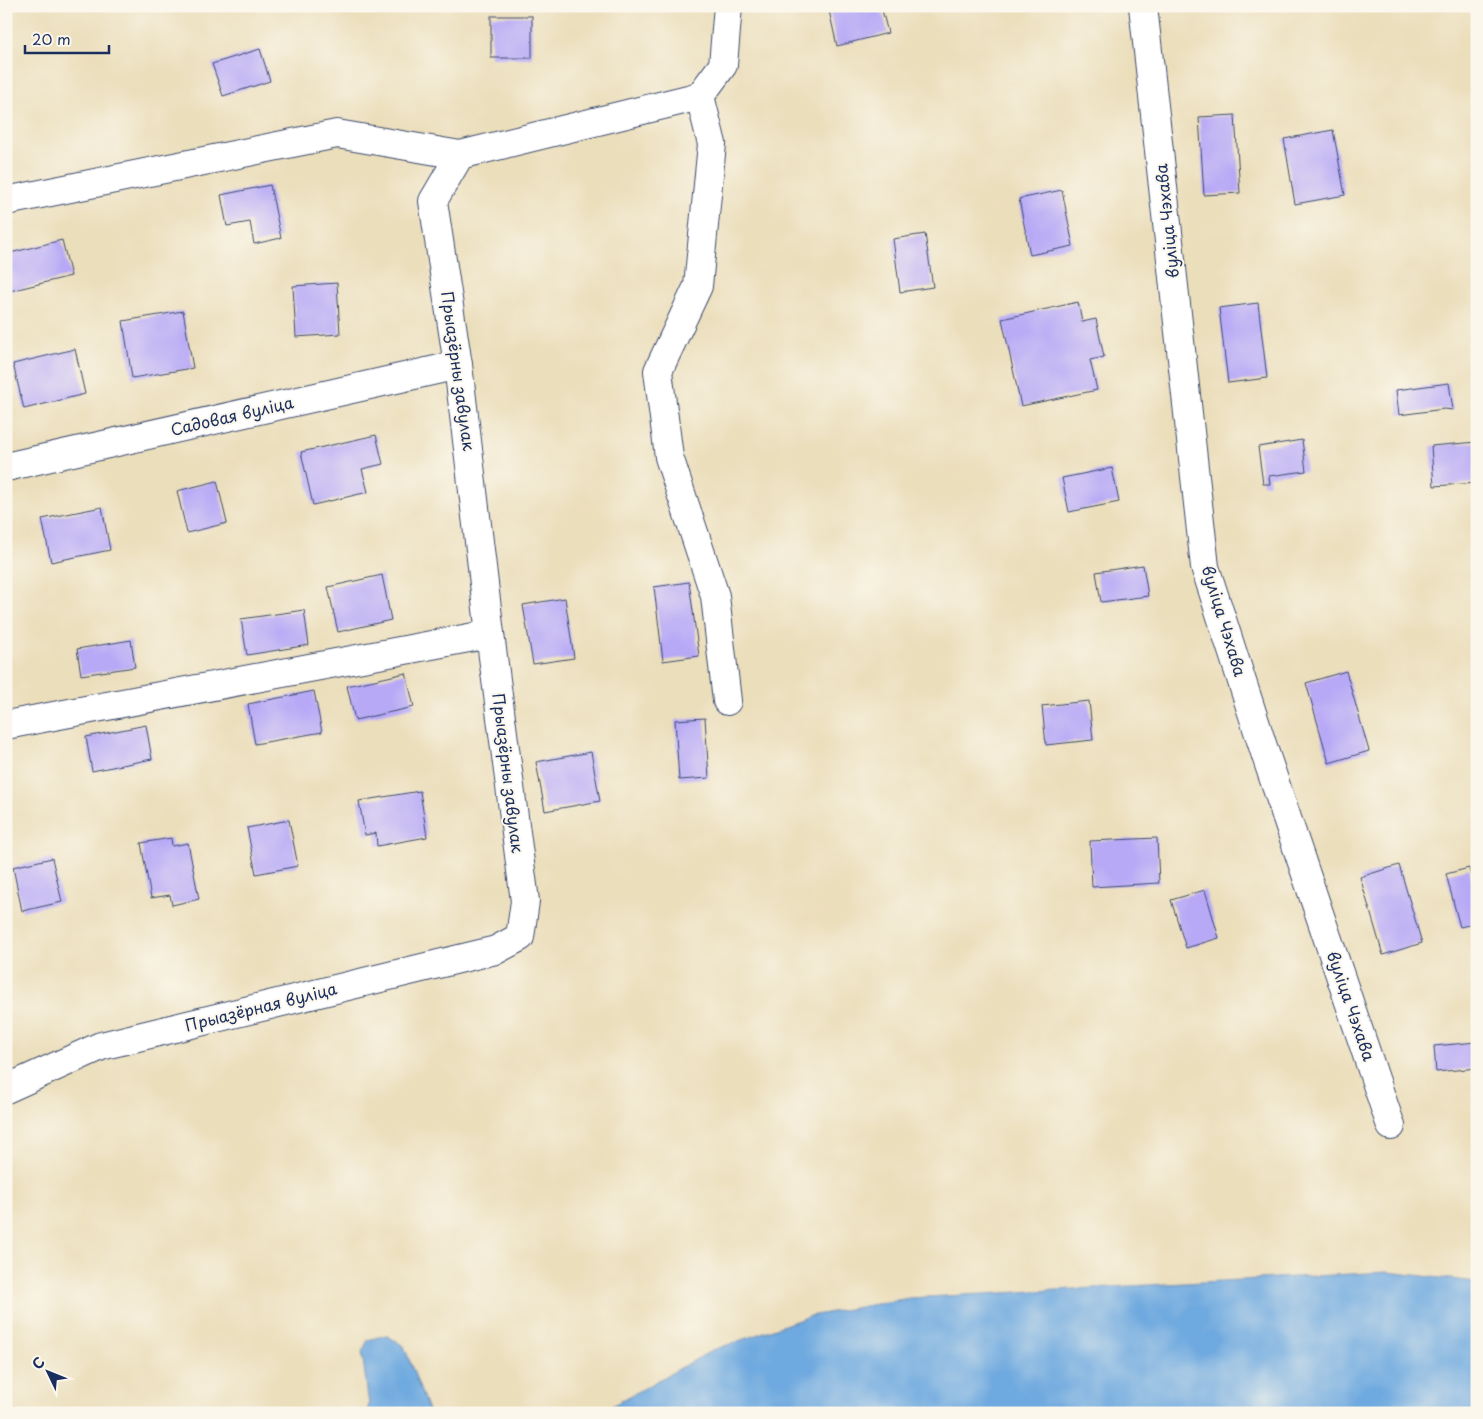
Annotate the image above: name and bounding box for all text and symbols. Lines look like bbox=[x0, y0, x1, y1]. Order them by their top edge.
scale bar bbox=[25, 22, 109, 54]
text: 20 m bbox=[32, 27, 71, 50]
street label: вуліца Чэхава bbox=[1148, 163, 1184, 280]
street label: Прыазёрны завулак bbox=[436, 290, 482, 453]
street label: Садовая вуліца bbox=[168, 389, 296, 441]
street label: вуліца Чэхава bbox=[1197, 562, 1253, 679]
street label: Прыазёрны завулак bbox=[487, 692, 531, 855]
street label: вуліца Чэхава bbox=[1322, 947, 1382, 1064]
street label: Прыазёрная вуліца bbox=[182, 975, 339, 1037]
north arrow bbox=[22, 1346, 72, 1396]
text: С bbox=[27, 1352, 49, 1374]

